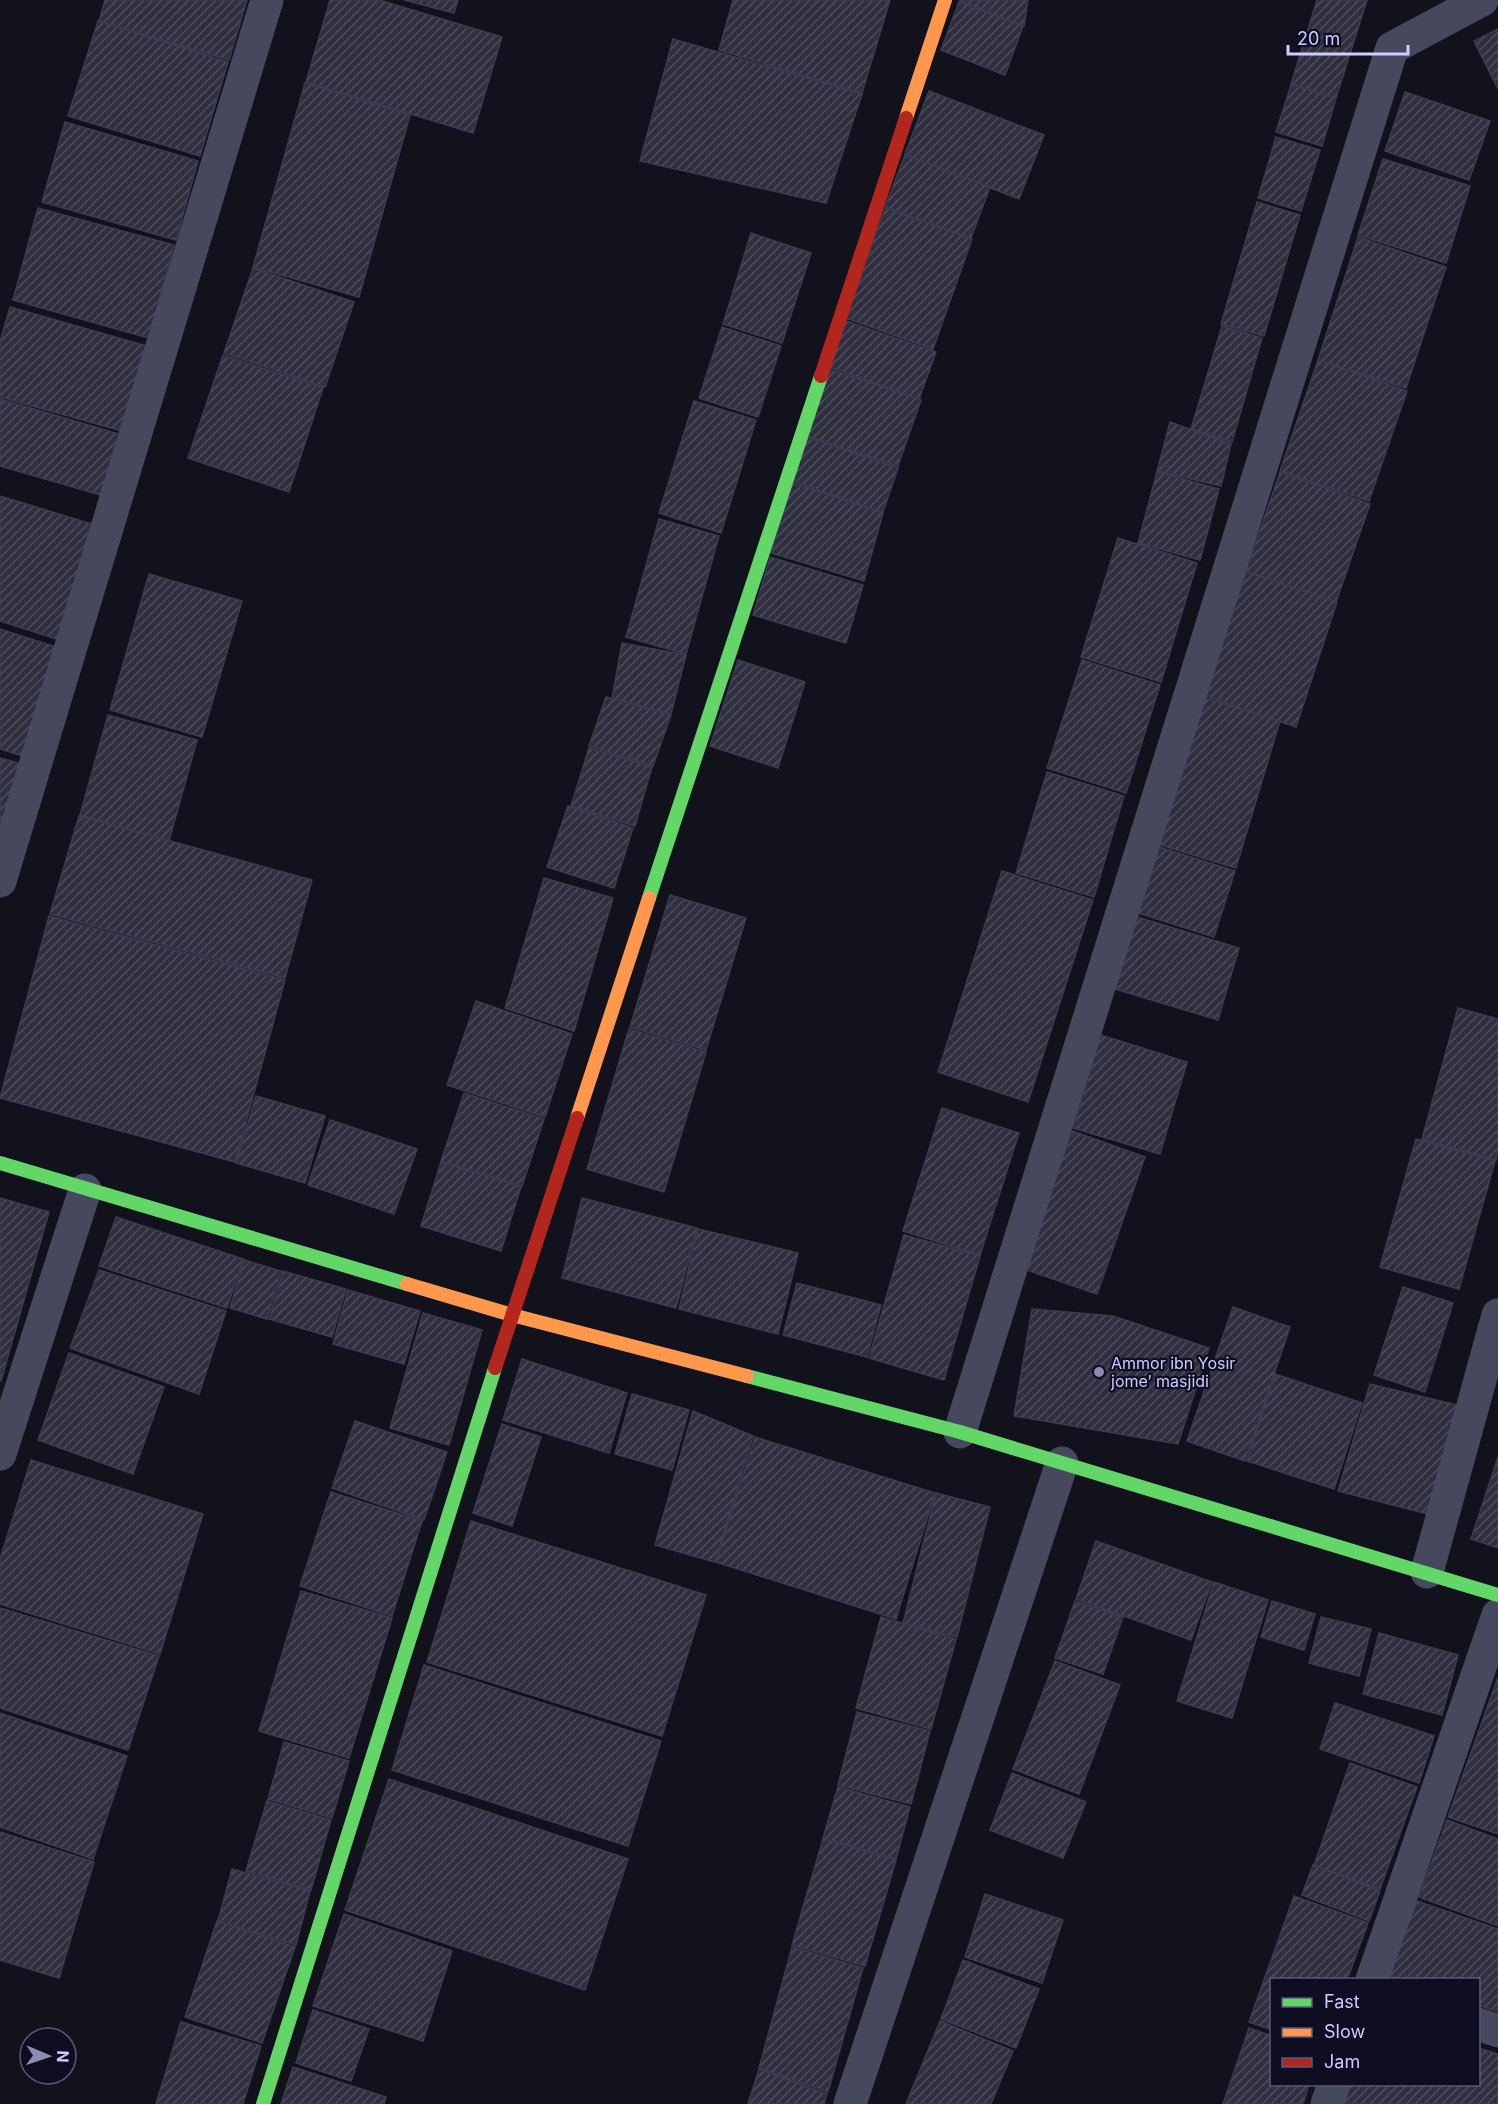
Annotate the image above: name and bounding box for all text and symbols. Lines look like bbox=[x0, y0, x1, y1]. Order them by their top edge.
scale bar bbox=[1288, 18, 1408, 56]
text: 20 m bbox=[1297, 28, 1340, 49]
place label: Ammor ibn Yosir jome’ masjidi bbox=[1110, 1353, 1235, 1391]
marker: Ammor ibn Yosir jome’ masjidi bbox=[1092, 1365, 1106, 1379]
legend bbox=[1270, 1978, 1480, 2086]
text: Fast bbox=[1324, 1991, 1360, 2012]
text: Slow bbox=[1324, 2021, 1365, 2042]
north arrow bbox=[18, 2026, 78, 2086]
text: N bbox=[53, 2050, 73, 2063]
text: Jam bbox=[1324, 2051, 1360, 2072]

